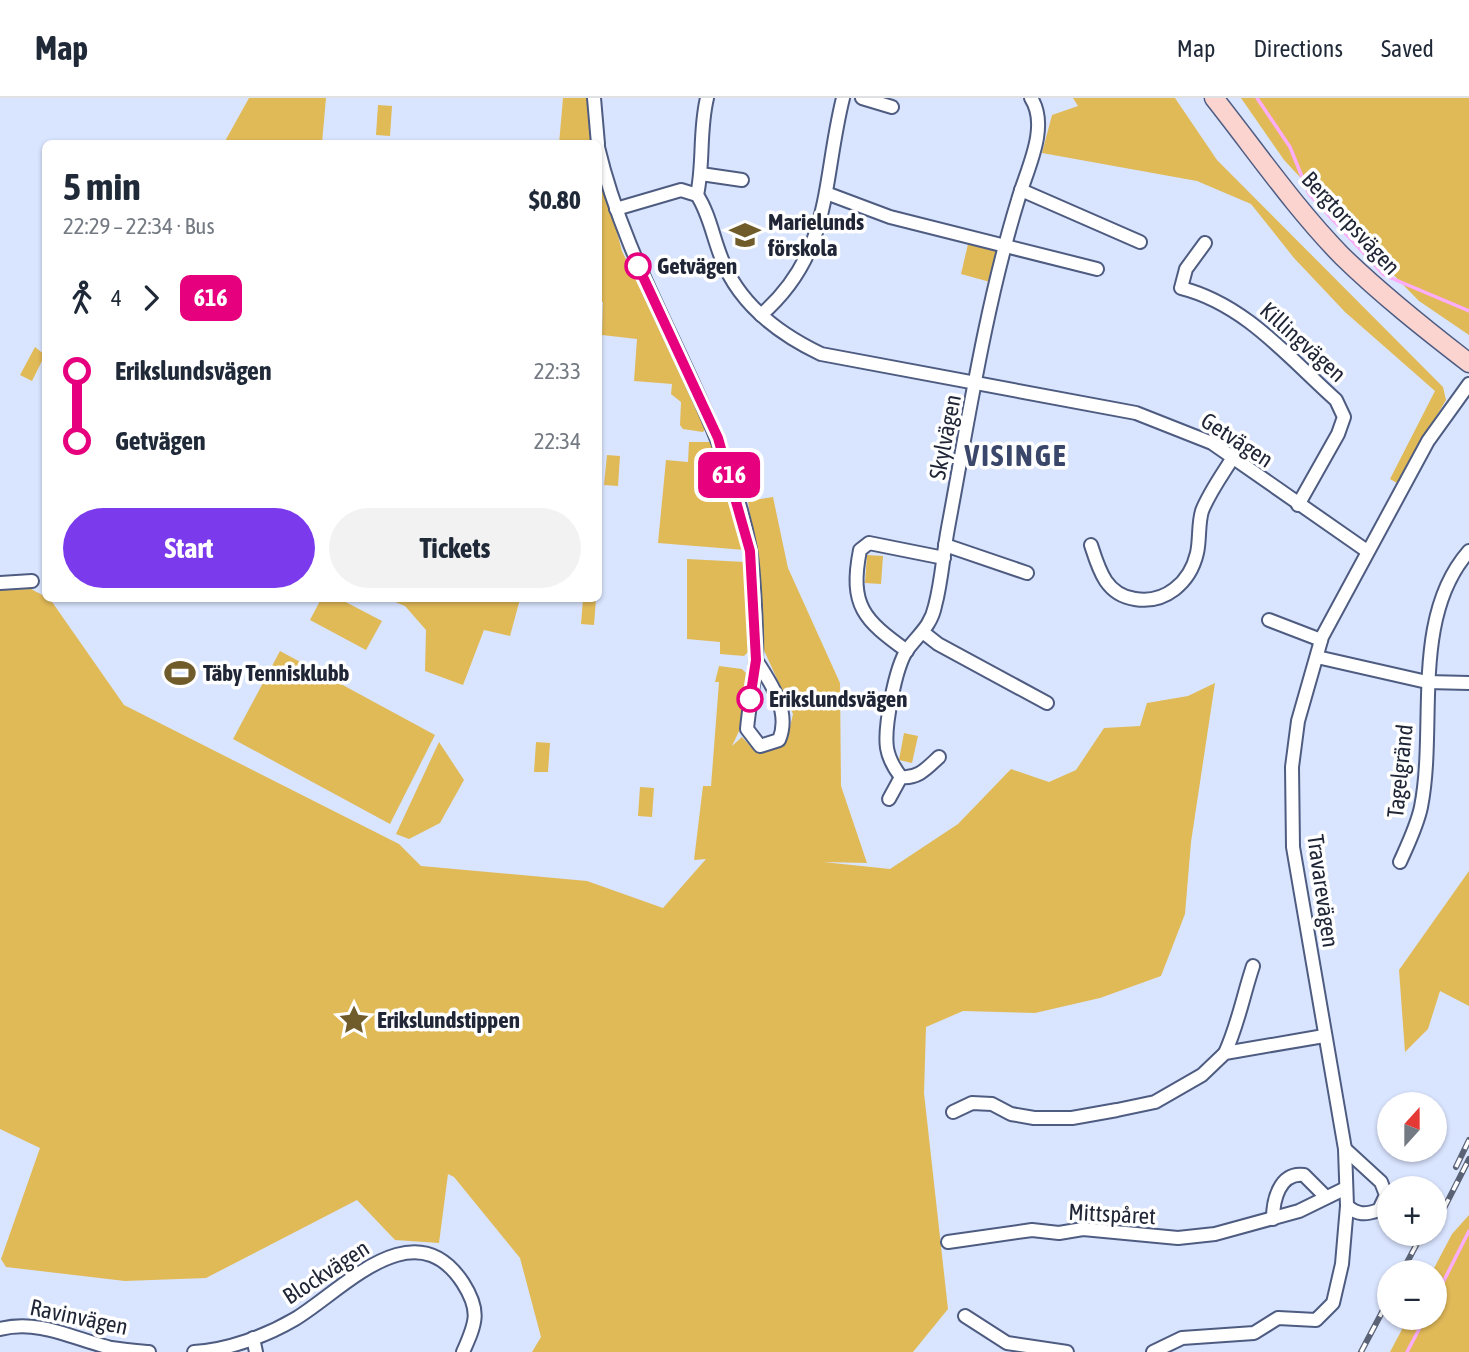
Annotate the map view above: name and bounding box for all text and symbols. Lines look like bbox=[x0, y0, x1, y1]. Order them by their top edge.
text: Map bbox=[35, 29, 88, 67]
text: Map bbox=[1177, 35, 1215, 62]
text: Directions bbox=[1253, 35, 1343, 62]
text: Saved bbox=[1381, 35, 1434, 62]
text: 5 min bbox=[63, 165, 141, 208]
street label: Bergtorpsvägen bbox=[1297, 166, 1405, 280]
text: $0.80 bbox=[529, 185, 581, 215]
place label: Marielunds förskola bbox=[767, 209, 864, 261]
text: 22:29 – 22:34 · Bus bbox=[63, 213, 215, 239]
school or university icon: Marielunds förskola bbox=[728, 218, 762, 252]
marker: Getvägen bbox=[625, 253, 651, 279]
place label: Getvägen bbox=[657, 253, 737, 279]
icon: walk bbox=[63, 279, 101, 317]
icon: forward bbox=[132, 279, 170, 317]
text: 616 bbox=[194, 284, 228, 311]
text: 4 bbox=[111, 285, 122, 311]
street label: Killingvägen bbox=[1255, 297, 1351, 387]
text: Erikslundsvägen bbox=[115, 356, 272, 386]
text: 22:33 bbox=[534, 358, 581, 384]
street label: Skylvägen bbox=[924, 392, 966, 482]
street label: Getvägen bbox=[1196, 407, 1278, 473]
text: Getvägen bbox=[115, 426, 206, 456]
text: 22:34 bbox=[534, 428, 581, 454]
district label: VISINGE bbox=[964, 438, 1067, 472]
line badge: 616 bbox=[689, 452, 769, 498]
text: 616 bbox=[712, 461, 746, 488]
button: Start bbox=[63, 508, 315, 588]
button: Tickets bbox=[329, 508, 581, 588]
sports icon: Täby Tennisklubb bbox=[163, 656, 197, 690]
place label: Täby Tennisklubb bbox=[203, 660, 350, 686]
marker: Erikslundsvägen bbox=[737, 686, 763, 712]
place label: Erikslundsvägen bbox=[769, 686, 907, 712]
street label: Tagelgränd bbox=[1382, 723, 1418, 819]
street label: Travarevägen bbox=[1302, 833, 1344, 949]
place icon: Erikslundstippen bbox=[337, 1003, 371, 1037]
place label: Erikslundstippen bbox=[377, 1007, 520, 1033]
north arrow bbox=[1377, 1092, 1447, 1162]
map controls bbox=[1377, 1092, 1447, 1330]
button: + bbox=[1377, 1176, 1447, 1246]
street label: Mittspåret bbox=[1068, 1199, 1156, 1229]
street label: Blockvägen bbox=[278, 1235, 374, 1309]
button: − bbox=[1377, 1260, 1447, 1330]
street label: Ravinvägen bbox=[28, 1294, 130, 1340]

